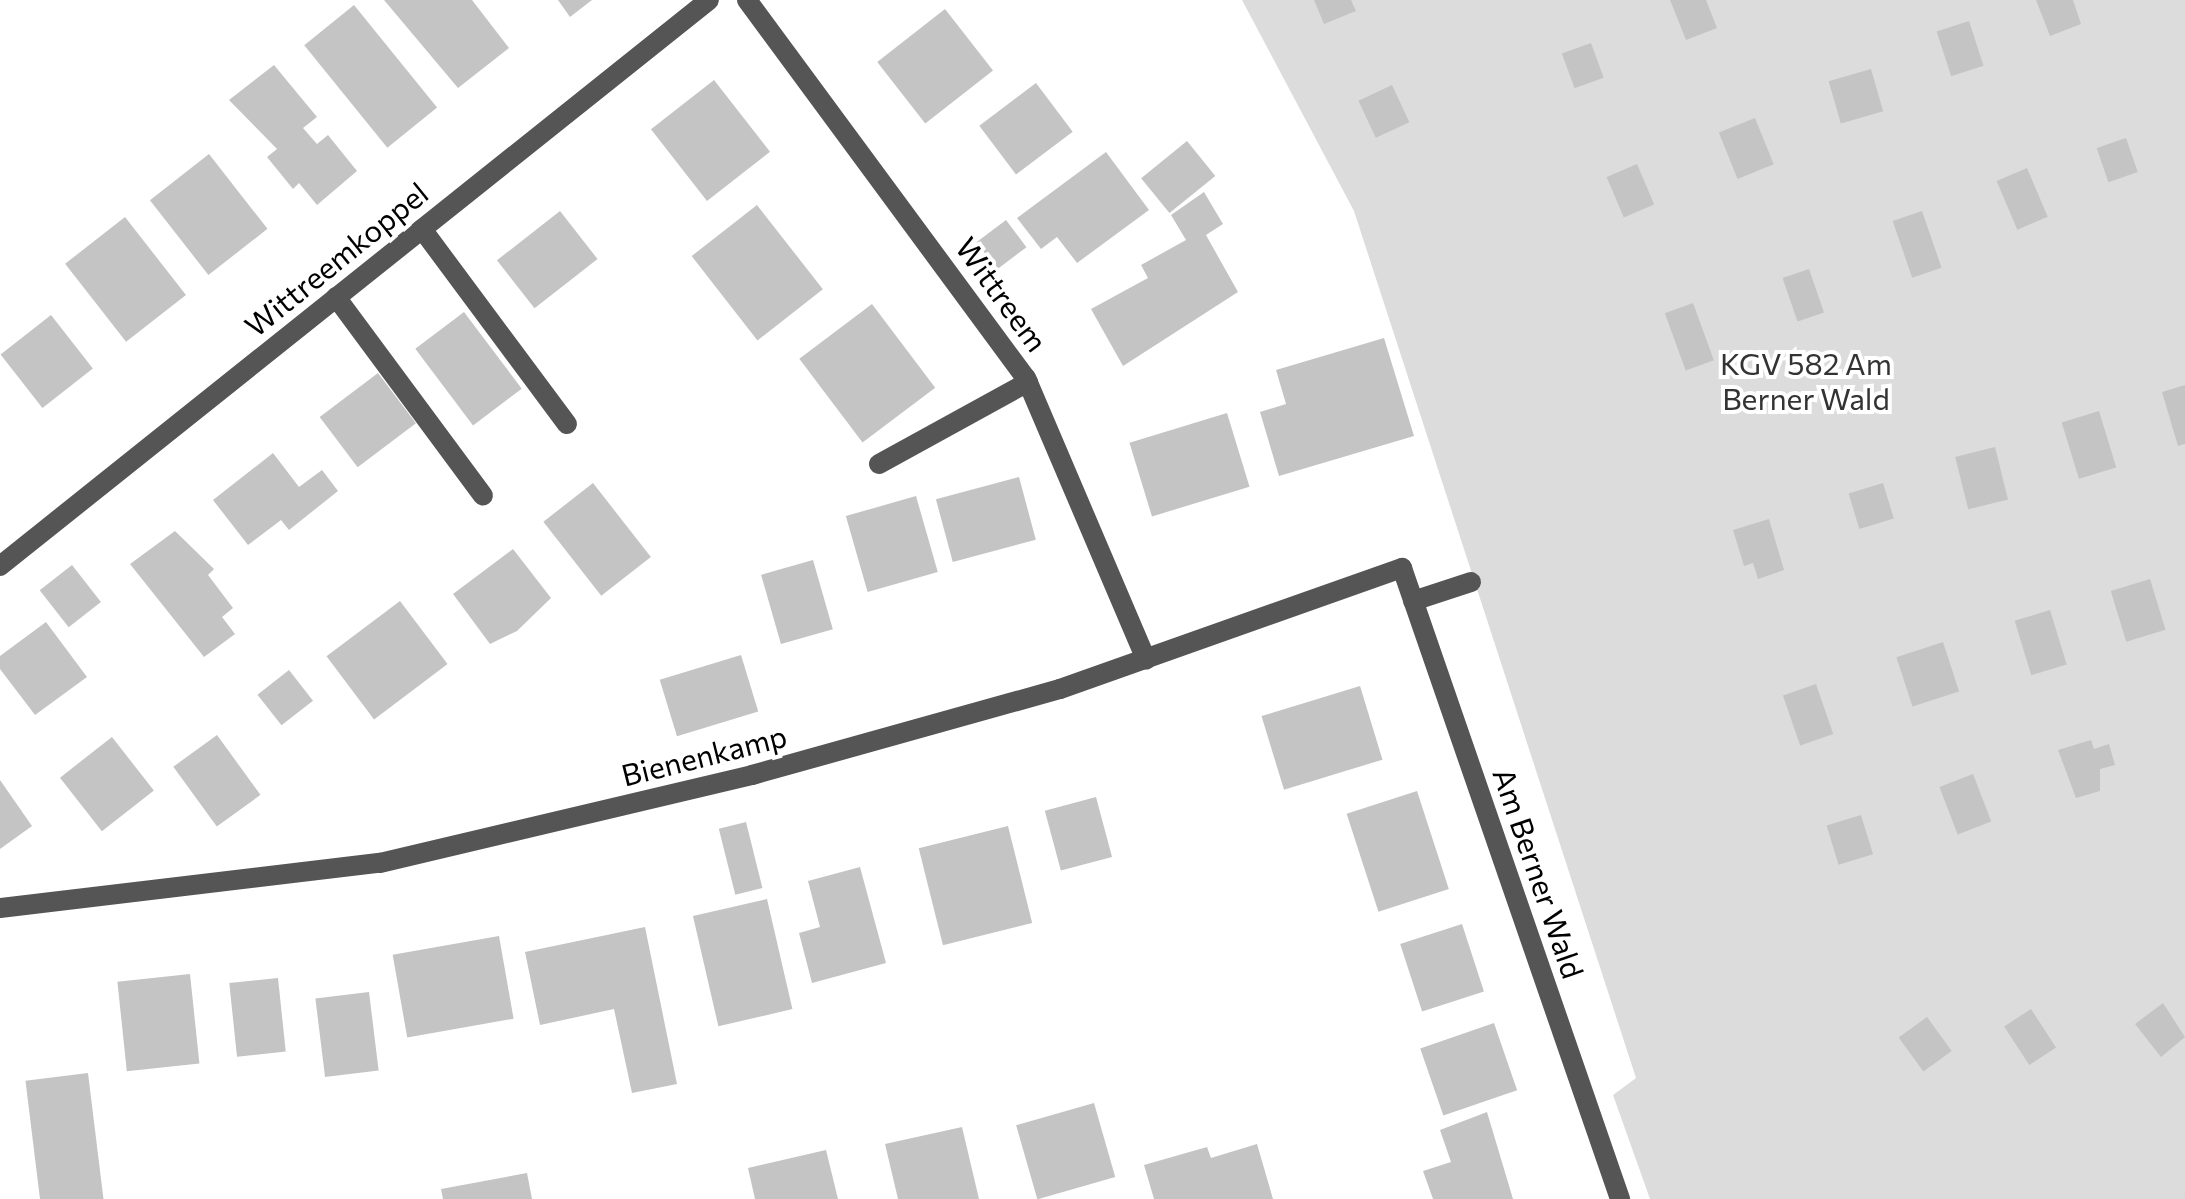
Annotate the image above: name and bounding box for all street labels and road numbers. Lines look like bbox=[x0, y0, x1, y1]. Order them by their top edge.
street label: Wittreemkoppel bbox=[237, 174, 435, 344]
street label: Wittreem bbox=[949, 230, 1055, 358]
street label: Bienenkamp bbox=[618, 717, 790, 793]
street label: Am Berner Wald bbox=[1486, 763, 1592, 983]

